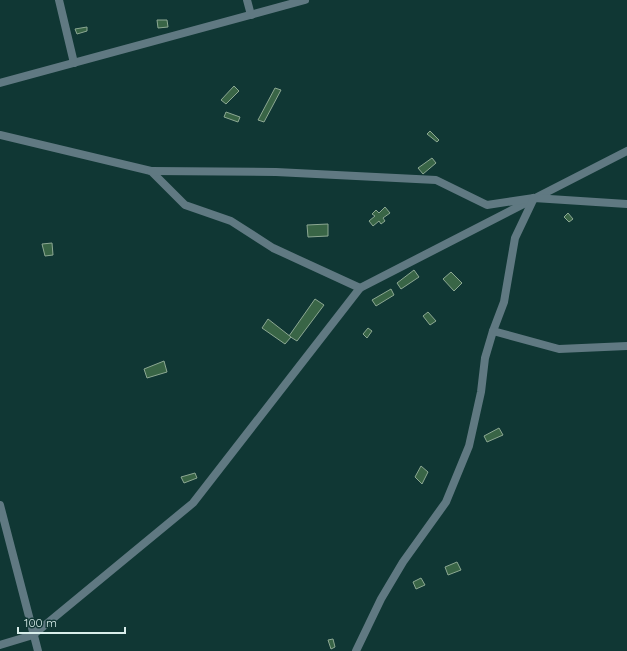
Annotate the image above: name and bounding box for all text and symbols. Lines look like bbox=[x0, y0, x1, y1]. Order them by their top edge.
scale bar bbox=[18, 609, 125, 635]
text: 100 m bbox=[24, 615, 57, 630]

